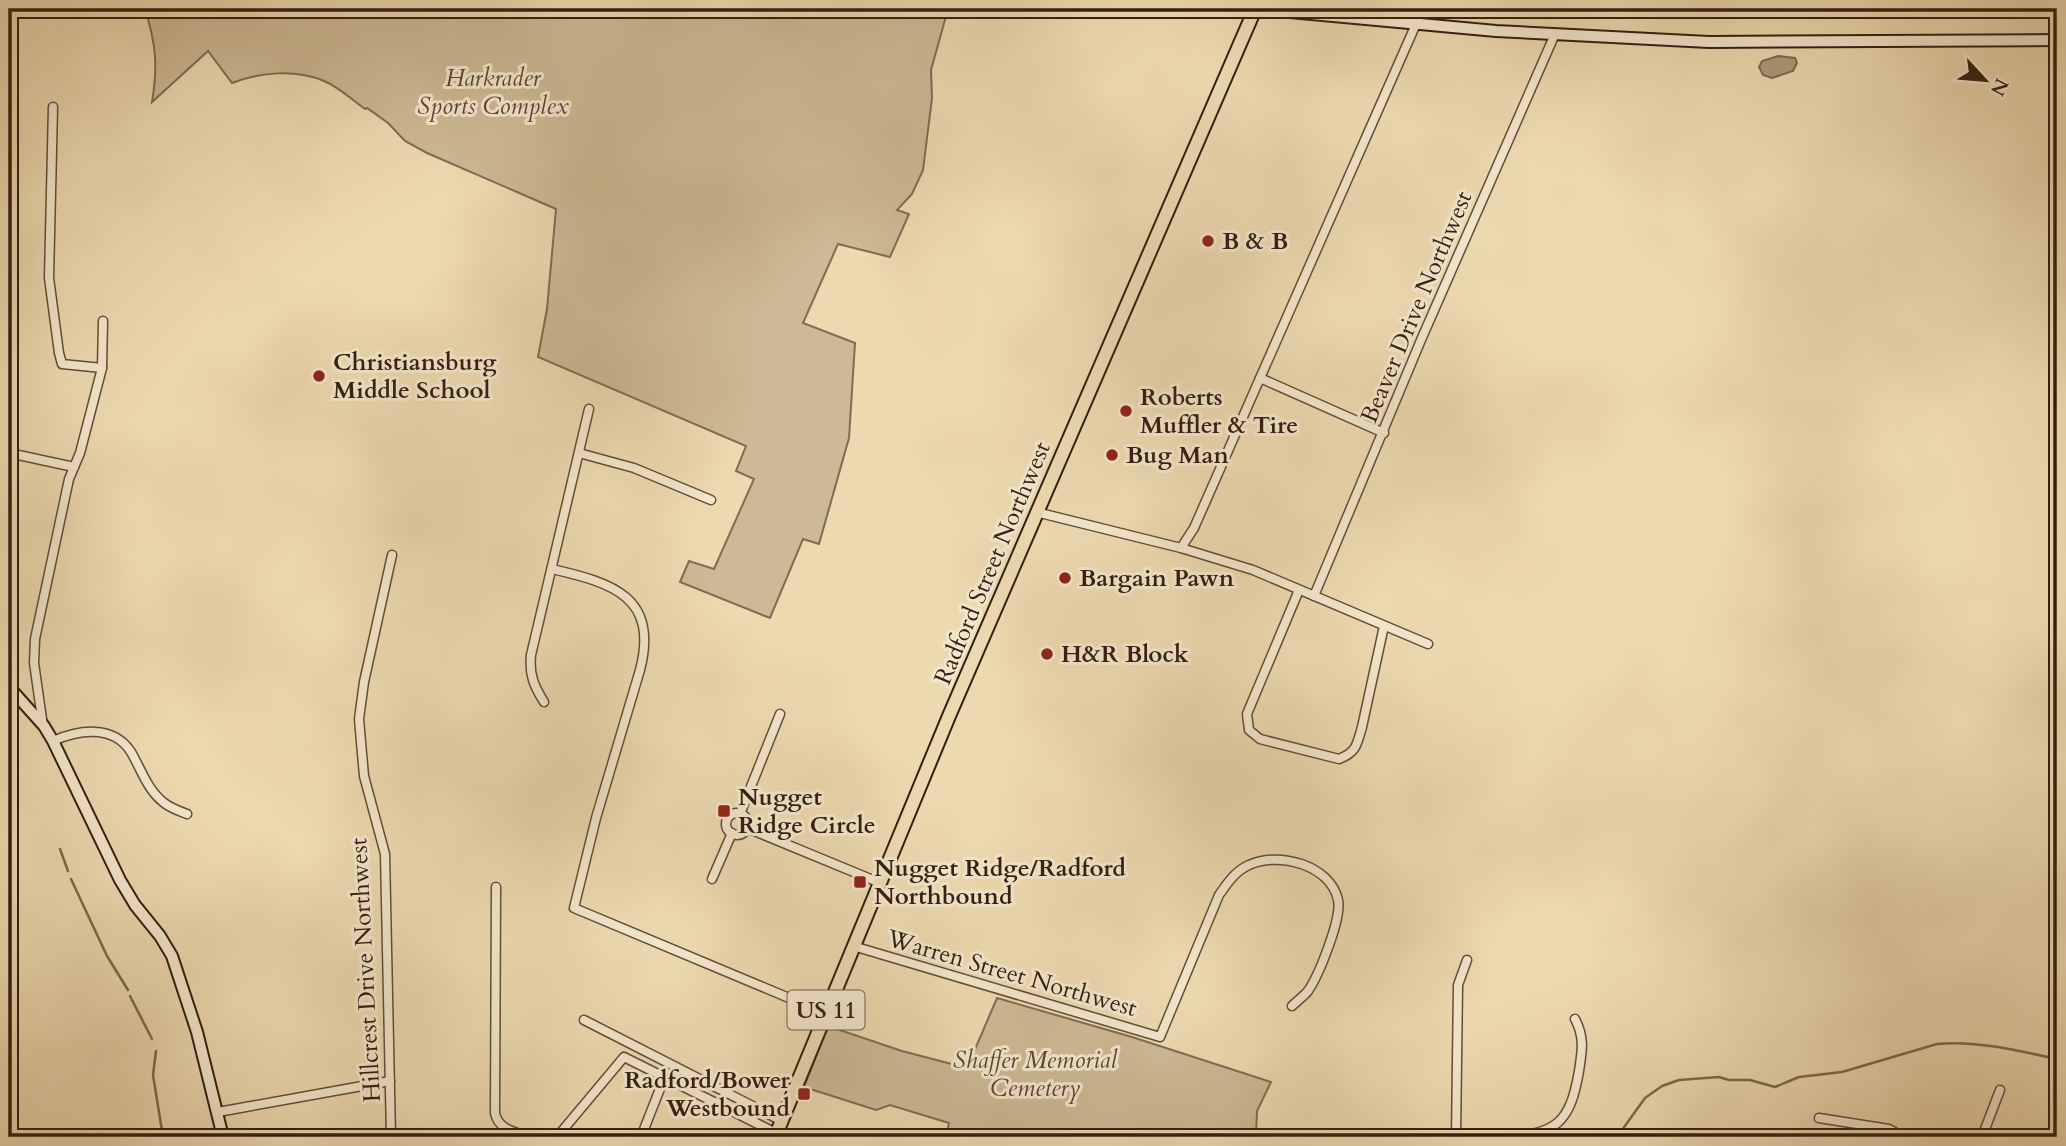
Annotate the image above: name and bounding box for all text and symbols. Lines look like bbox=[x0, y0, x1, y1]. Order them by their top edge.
north arrow bbox=[1951, 46, 2021, 116]
park label: Harkrader Sports Complex bbox=[417, 62, 569, 123]
text: N bbox=[1984, 74, 2015, 101]
street label: Beaver Drive Northwest bbox=[1353, 186, 1480, 428]
place label: B & B bbox=[1222, 225, 1288, 258]
marker: B & B bbox=[1200, 233, 1216, 249]
place label: Christiansburg Middle School bbox=[333, 346, 497, 407]
marker: Christiansburg Middle School bbox=[311, 368, 327, 384]
place label: Roberts Muffler & Tire bbox=[1140, 381, 1298, 442]
marker: Roberts Muffler & Tire bbox=[1118, 403, 1134, 419]
street label: Radford Street Northwest bbox=[926, 436, 1059, 690]
place label: Bug Man bbox=[1126, 439, 1229, 472]
marker: Bug Man bbox=[1104, 447, 1120, 463]
place label: Bargain Pawn bbox=[1079, 562, 1235, 595]
marker: Bargain Pawn bbox=[1057, 570, 1073, 586]
place label: H&R Block bbox=[1061, 638, 1189, 671]
marker: H&R Block bbox=[1039, 646, 1055, 662]
place label: Nugget Ridge Circle bbox=[738, 781, 876, 842]
marker: Nugget Ridge Circle bbox=[716, 803, 732, 819]
street label: Hillcrest Drive Northwest bbox=[342, 836, 389, 1103]
place label: Nugget Ridge/Radford Northbound bbox=[874, 852, 1126, 913]
marker: Nugget Ridge/Radford Northbound bbox=[852, 874, 868, 890]
street label: Warren Street Northwest bbox=[882, 922, 1141, 1025]
road number: US 11 bbox=[788, 990, 864, 1030]
park label: Shaffer Memorial Cemetery bbox=[953, 1044, 1119, 1105]
place label: Radford/Bower Westbound bbox=[624, 1064, 790, 1125]
marker: Radford/Bower Westbound bbox=[796, 1086, 812, 1102]

